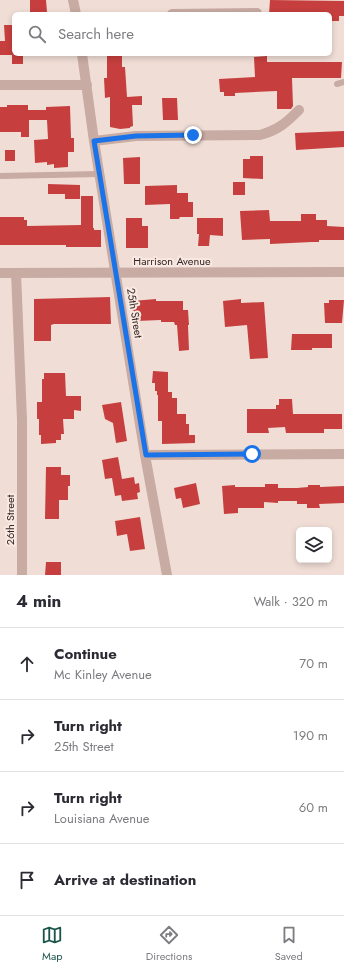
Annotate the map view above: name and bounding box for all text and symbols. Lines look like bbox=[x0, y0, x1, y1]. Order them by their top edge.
search box bbox=[12, 12, 332, 56]
icon: search bbox=[26, 23, 48, 45]
text: Search here bbox=[58, 23, 134, 45]
route end bbox=[184, 126, 202, 144]
street label: Harrison Avenue bbox=[133, 253, 211, 269]
street label: 25th Street bbox=[123, 287, 147, 340]
route start bbox=[243, 445, 261, 463]
street label: 26th Street bbox=[2, 494, 18, 545]
map controls bbox=[296, 527, 332, 563]
button: layers bbox=[296, 527, 332, 563]
text: 4 min bbox=[16, 589, 61, 613]
text: Walk · 320 m bbox=[253, 592, 328, 611]
text: Continue bbox=[54, 643, 117, 665]
icon: ahead bbox=[16, 653, 38, 675]
text: 70 m bbox=[299, 654, 328, 673]
text: Mc Kinley Avenue bbox=[54, 665, 152, 684]
text: Turn right bbox=[54, 715, 122, 737]
icon: right bbox=[16, 725, 38, 747]
text: 190 m bbox=[293, 726, 328, 745]
text: 25th Street bbox=[54, 737, 114, 756]
text: Turn right bbox=[54, 787, 122, 809]
icon: right bbox=[16, 797, 38, 819]
text: 60 m bbox=[299, 798, 328, 817]
text: Louisiana Avenue bbox=[54, 809, 150, 828]
icon: arrive bbox=[16, 869, 38, 891]
text: Arrive at destination bbox=[54, 869, 196, 891]
tab: Map bbox=[41, 924, 63, 964]
tab: Directions bbox=[146, 924, 192, 964]
tab: Saved bbox=[275, 924, 303, 964]

